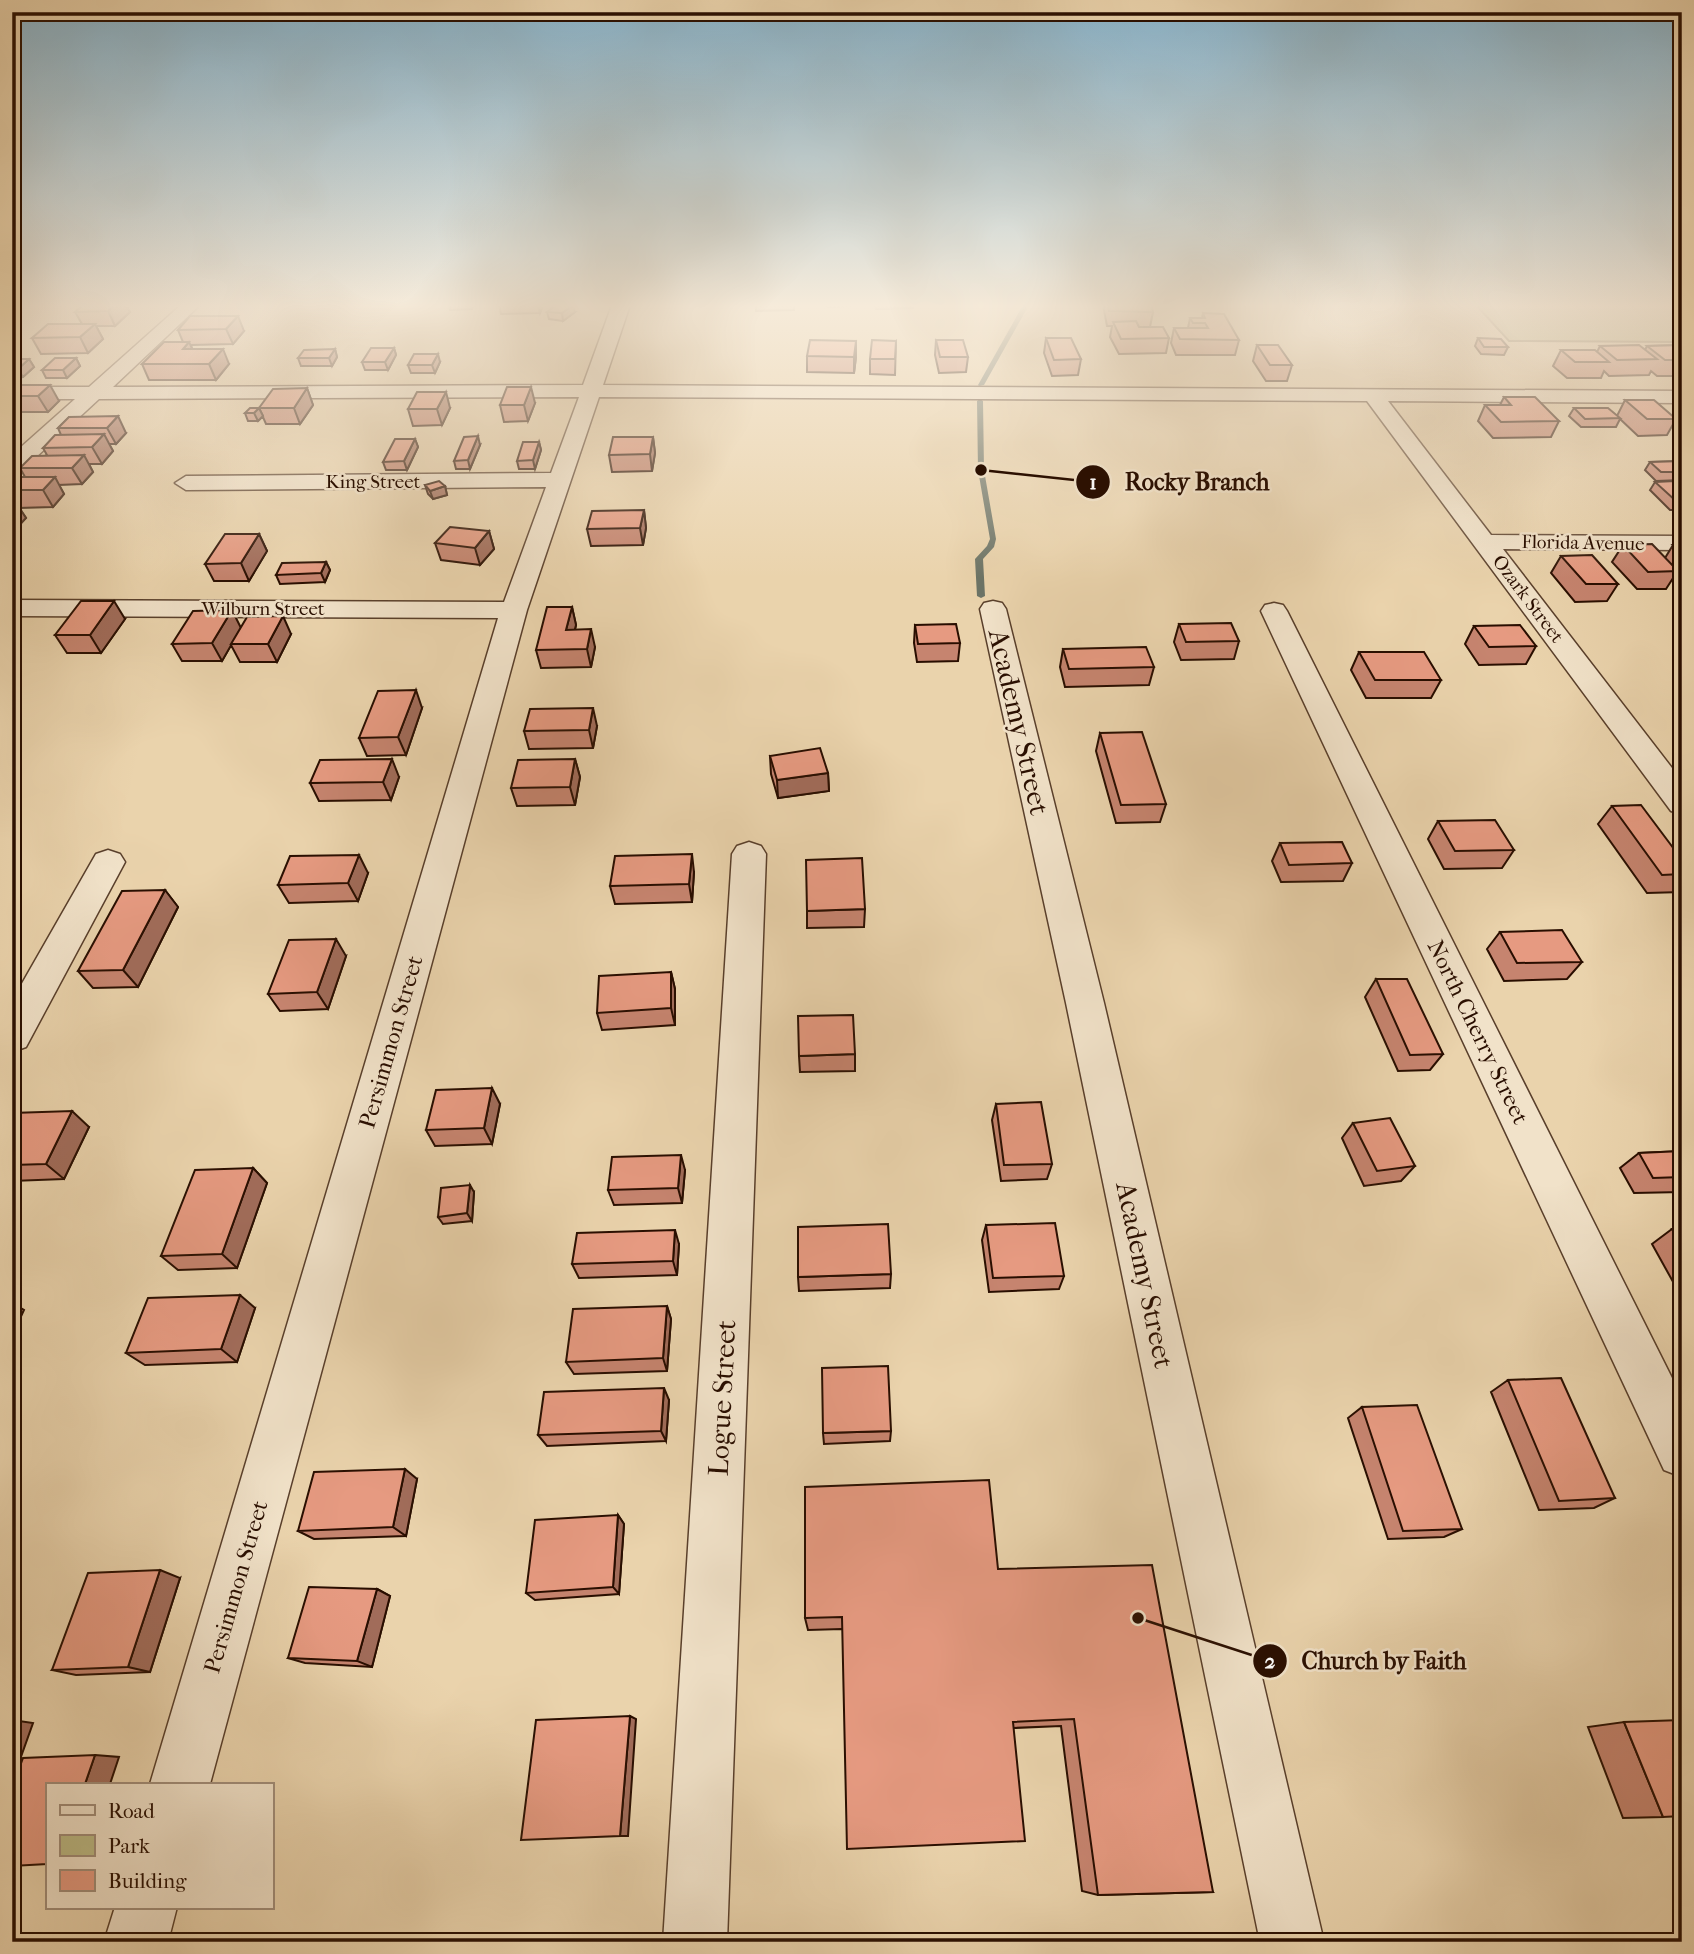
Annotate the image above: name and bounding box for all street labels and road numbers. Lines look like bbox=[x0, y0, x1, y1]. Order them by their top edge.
street label: King Street bbox=[326, 471, 421, 493]
street label: Florida Avenue bbox=[1521, 531, 1645, 555]
street label: Ozark Street bbox=[1488, 551, 1568, 647]
street label: Wilburn Street bbox=[200, 598, 325, 620]
street label: Academy Street bbox=[981, 625, 1056, 818]
street label: North Cherry Street bbox=[1422, 935, 1534, 1129]
street label: Persimmon Street bbox=[353, 953, 429, 1131]
street label: Academy Street bbox=[1109, 1178, 1181, 1371]
street label: Logue Street bbox=[701, 1319, 743, 1477]
street label: Persimmon Street bbox=[198, 1498, 274, 1676]

